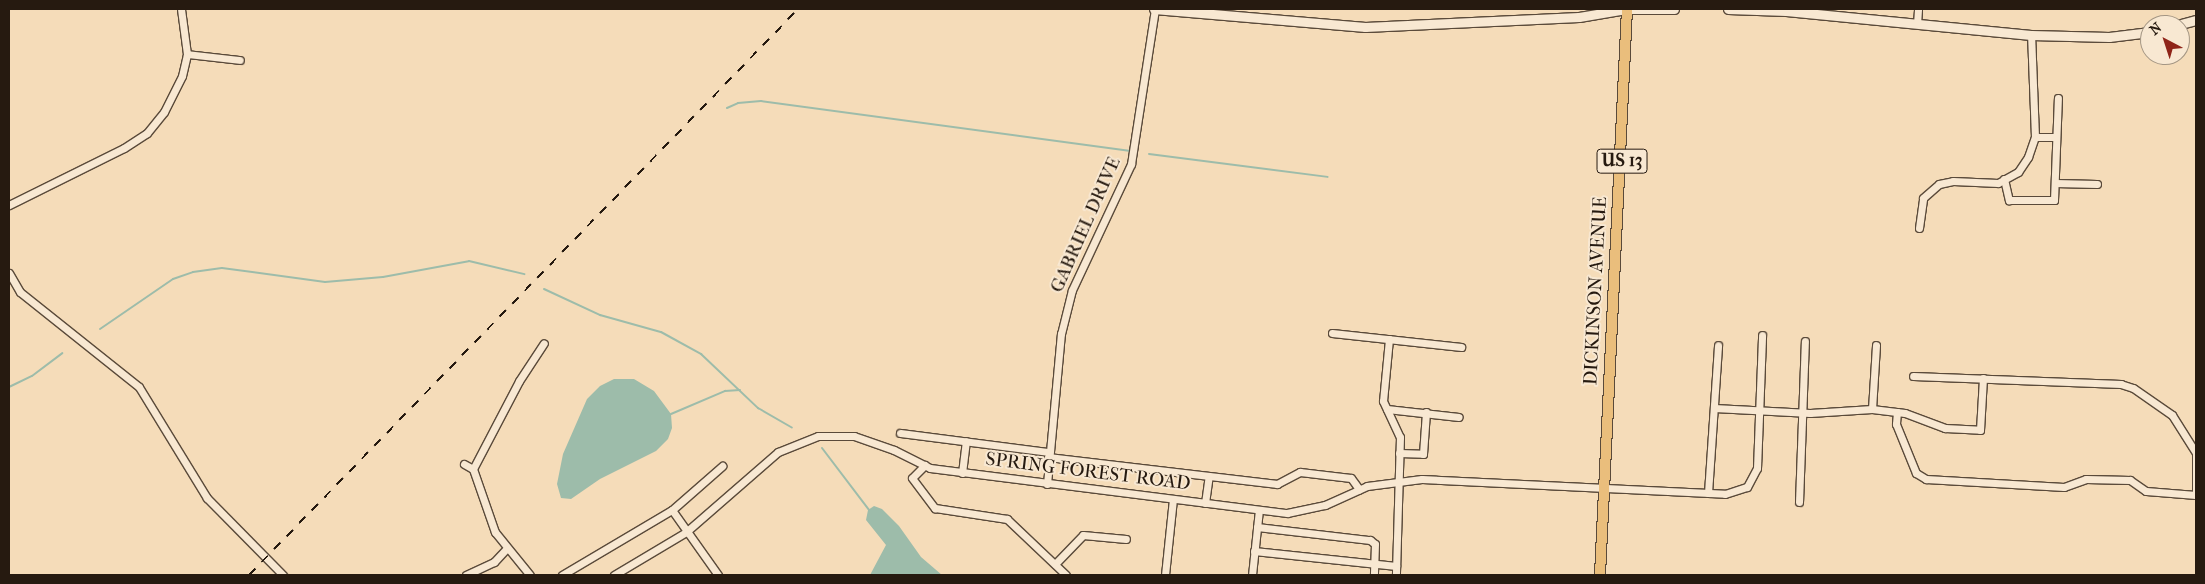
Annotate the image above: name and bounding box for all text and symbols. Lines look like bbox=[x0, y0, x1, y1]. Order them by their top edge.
north arrow bbox=[2140, 15, 2190, 65]
text: N bbox=[2146, 19, 2165, 39]
road number: US 13 bbox=[1596, 146, 1648, 177]
street label: GABRIEL DRIVE bbox=[1046, 154, 1126, 296]
street label: DICKINSON AVENUE bbox=[1580, 196, 1612, 386]
street label: SPRING FOREST ROAD bbox=[984, 448, 1192, 496]

